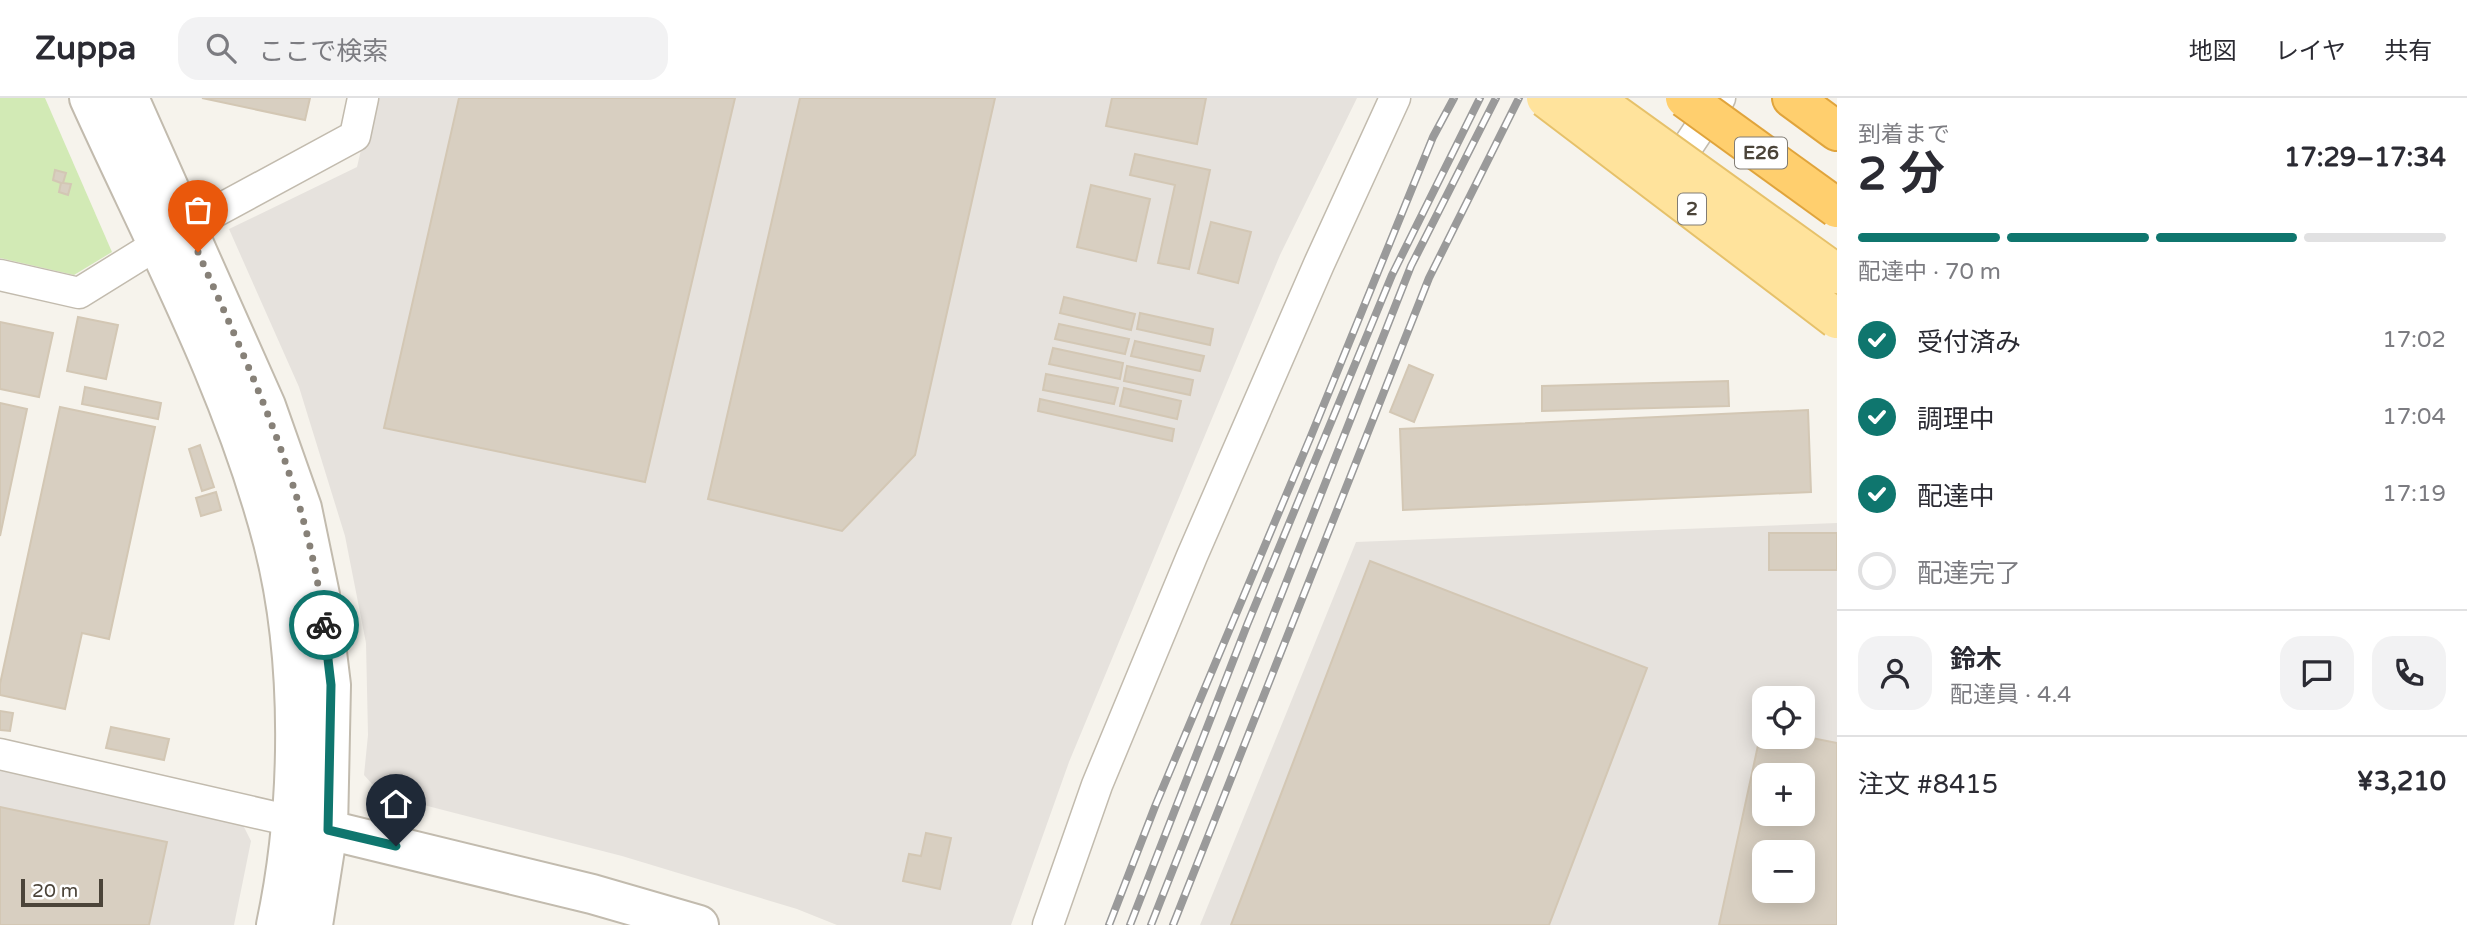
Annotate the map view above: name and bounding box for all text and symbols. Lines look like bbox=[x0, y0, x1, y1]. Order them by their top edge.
search box bbox=[178, 17, 668, 80]
text: Zuppa bbox=[35, 29, 136, 68]
icon: search bbox=[202, 29, 240, 67]
text: ここで検索 bbox=[258, 36, 388, 67]
text: 地図 bbox=[2189, 37, 2237, 66]
text: レイヤ bbox=[2275, 37, 2346, 66]
text: 共有 bbox=[2384, 37, 2432, 66]
text: 到着まで bbox=[1858, 121, 1950, 149]
road number: E26 bbox=[1735, 138, 1787, 168]
text: 17:29–17:34 bbox=[2284, 142, 2446, 173]
text: 2 分 bbox=[1858, 147, 1945, 202]
pin bbox=[168, 180, 228, 252]
icon: bag bbox=[179, 191, 217, 229]
road number: 2 bbox=[1678, 194, 1706, 225]
text: 配達中 · 70 m bbox=[1858, 258, 2001, 286]
icon: check bbox=[1858, 321, 1896, 359]
text: 17:02 bbox=[2382, 326, 2446, 354]
text: 受付済み bbox=[1917, 327, 2021, 358]
icon: check bbox=[1858, 398, 1896, 436]
text: 17:04 bbox=[2382, 403, 2446, 431]
text: 調理中 bbox=[1917, 404, 1995, 435]
icon: check bbox=[1858, 475, 1896, 513]
text: 17:19 bbox=[2382, 480, 2446, 508]
text: 配達中 bbox=[1917, 481, 1995, 512]
text: 配達完了 bbox=[1917, 558, 2021, 589]
courier bbox=[289, 590, 359, 660]
icon: bike bbox=[305, 606, 343, 644]
button: person bbox=[1858, 636, 1932, 710]
button: chat bbox=[2280, 636, 2354, 710]
button: phone bbox=[2372, 636, 2446, 710]
text: 鈴木 bbox=[1950, 644, 2002, 675]
text: 配達員 · 4.4 bbox=[1950, 681, 2071, 709]
map controls bbox=[1752, 686, 1815, 903]
button: locate bbox=[1752, 686, 1815, 749]
button: + bbox=[1752, 763, 1815, 826]
text: ¥3,210 bbox=[2357, 766, 2446, 797]
text: 注文 #8415 bbox=[1858, 769, 1998, 800]
pin bbox=[366, 774, 426, 846]
icon: home bbox=[377, 785, 415, 823]
button: − bbox=[1752, 840, 1815, 903]
scale bar bbox=[21, 876, 103, 908]
text: 20 m bbox=[32, 880, 78, 902]

